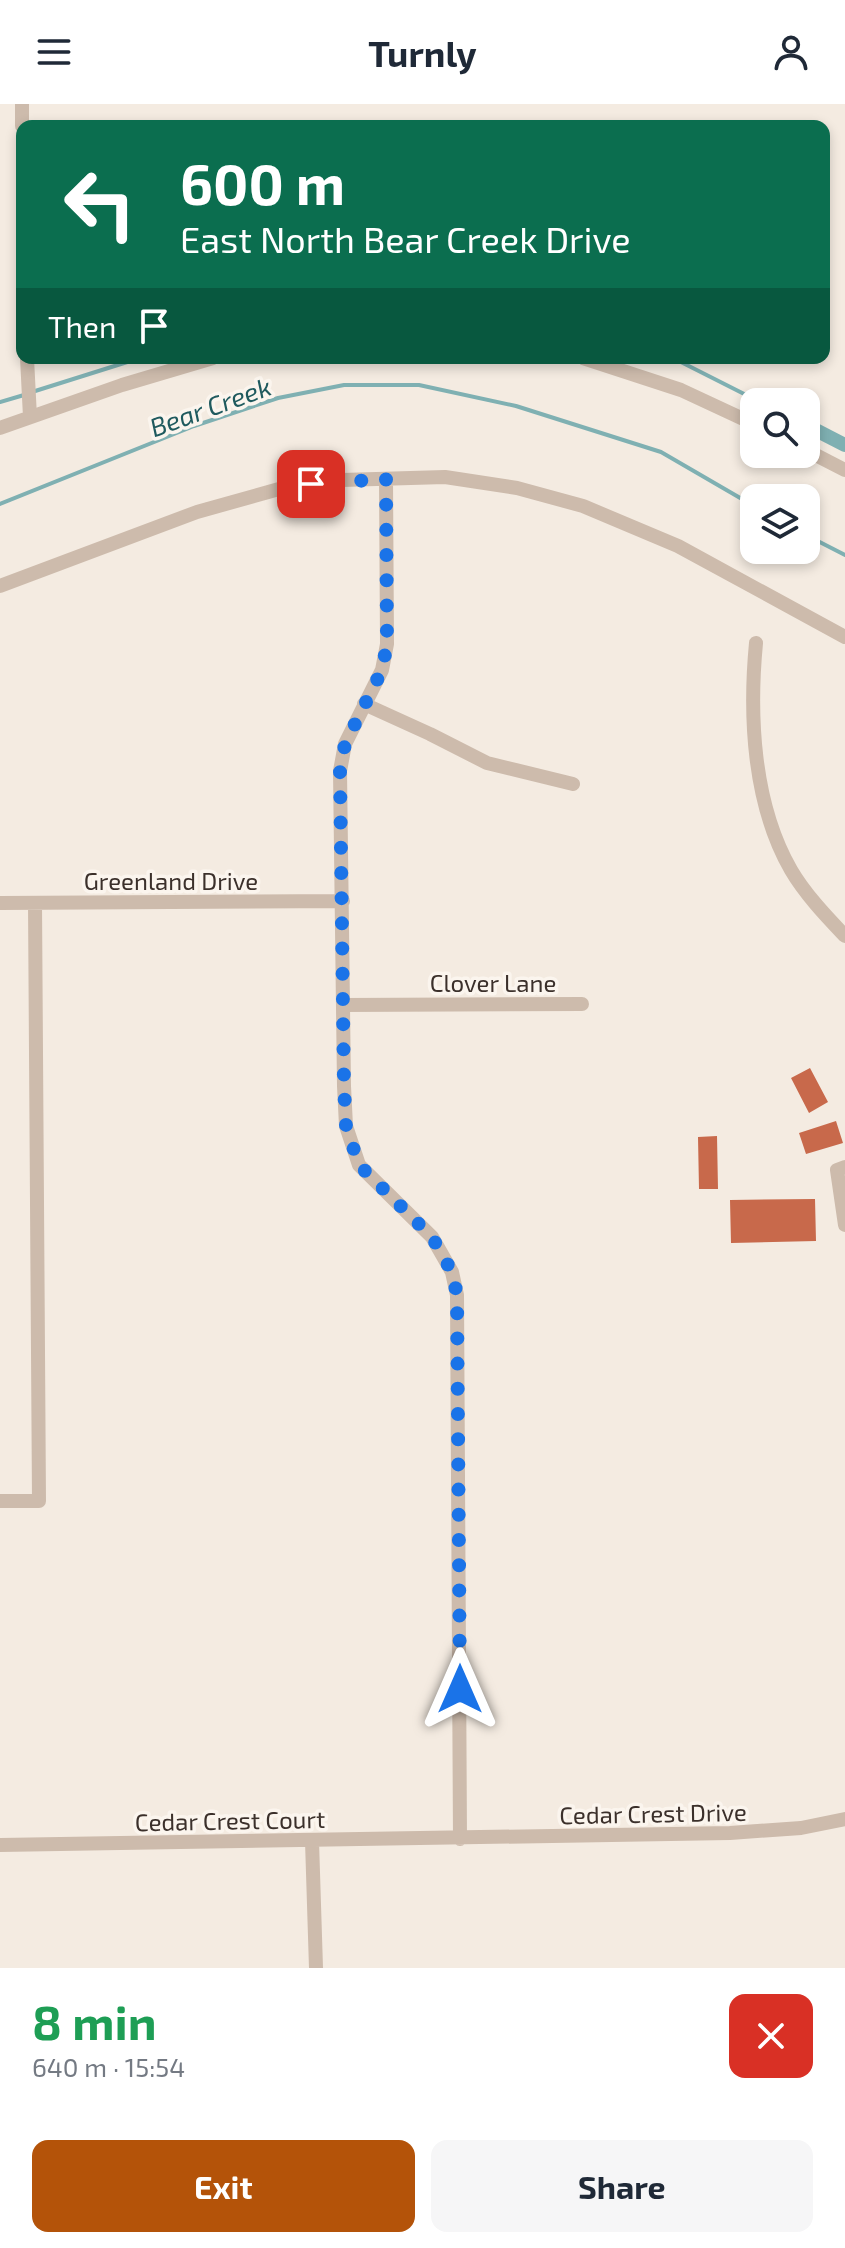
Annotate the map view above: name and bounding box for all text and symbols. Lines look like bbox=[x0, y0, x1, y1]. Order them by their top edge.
icon: menu bbox=[32, 30, 76, 74]
icon: person bbox=[769, 30, 813, 74]
text: Turnly bbox=[368, 31, 477, 74]
text: 600 m bbox=[180, 149, 345, 216]
icon: left bbox=[48, 152, 152, 256]
text: East North Bear Creek Drive bbox=[180, 217, 631, 260]
icon: arrive bbox=[132, 304, 176, 348]
text: Then bbox=[48, 308, 116, 344]
water label: Bear Creek bbox=[145, 370, 275, 442]
map controls bbox=[740, 388, 820, 564]
button: search bbox=[740, 388, 820, 468]
pin bbox=[277, 450, 345, 518]
icon: arrive bbox=[289, 462, 333, 506]
button: layers bbox=[740, 484, 820, 564]
street label: Greenland Drive bbox=[84, 866, 258, 895]
street label: Clover Lane bbox=[430, 968, 556, 997]
position arrow bbox=[418, 1647, 502, 1731]
street label: Cedar Crest Drive bbox=[559, 1797, 747, 1829]
street label: Cedar Crest Court bbox=[135, 1804, 325, 1836]
text: 8 min bbox=[32, 1992, 157, 2050]
button: close bbox=[729, 1994, 813, 2078]
text: 640 m · 15:54 bbox=[32, 2051, 185, 2082]
button: Exit bbox=[32, 2140, 415, 2232]
button: Share bbox=[431, 2140, 813, 2232]

